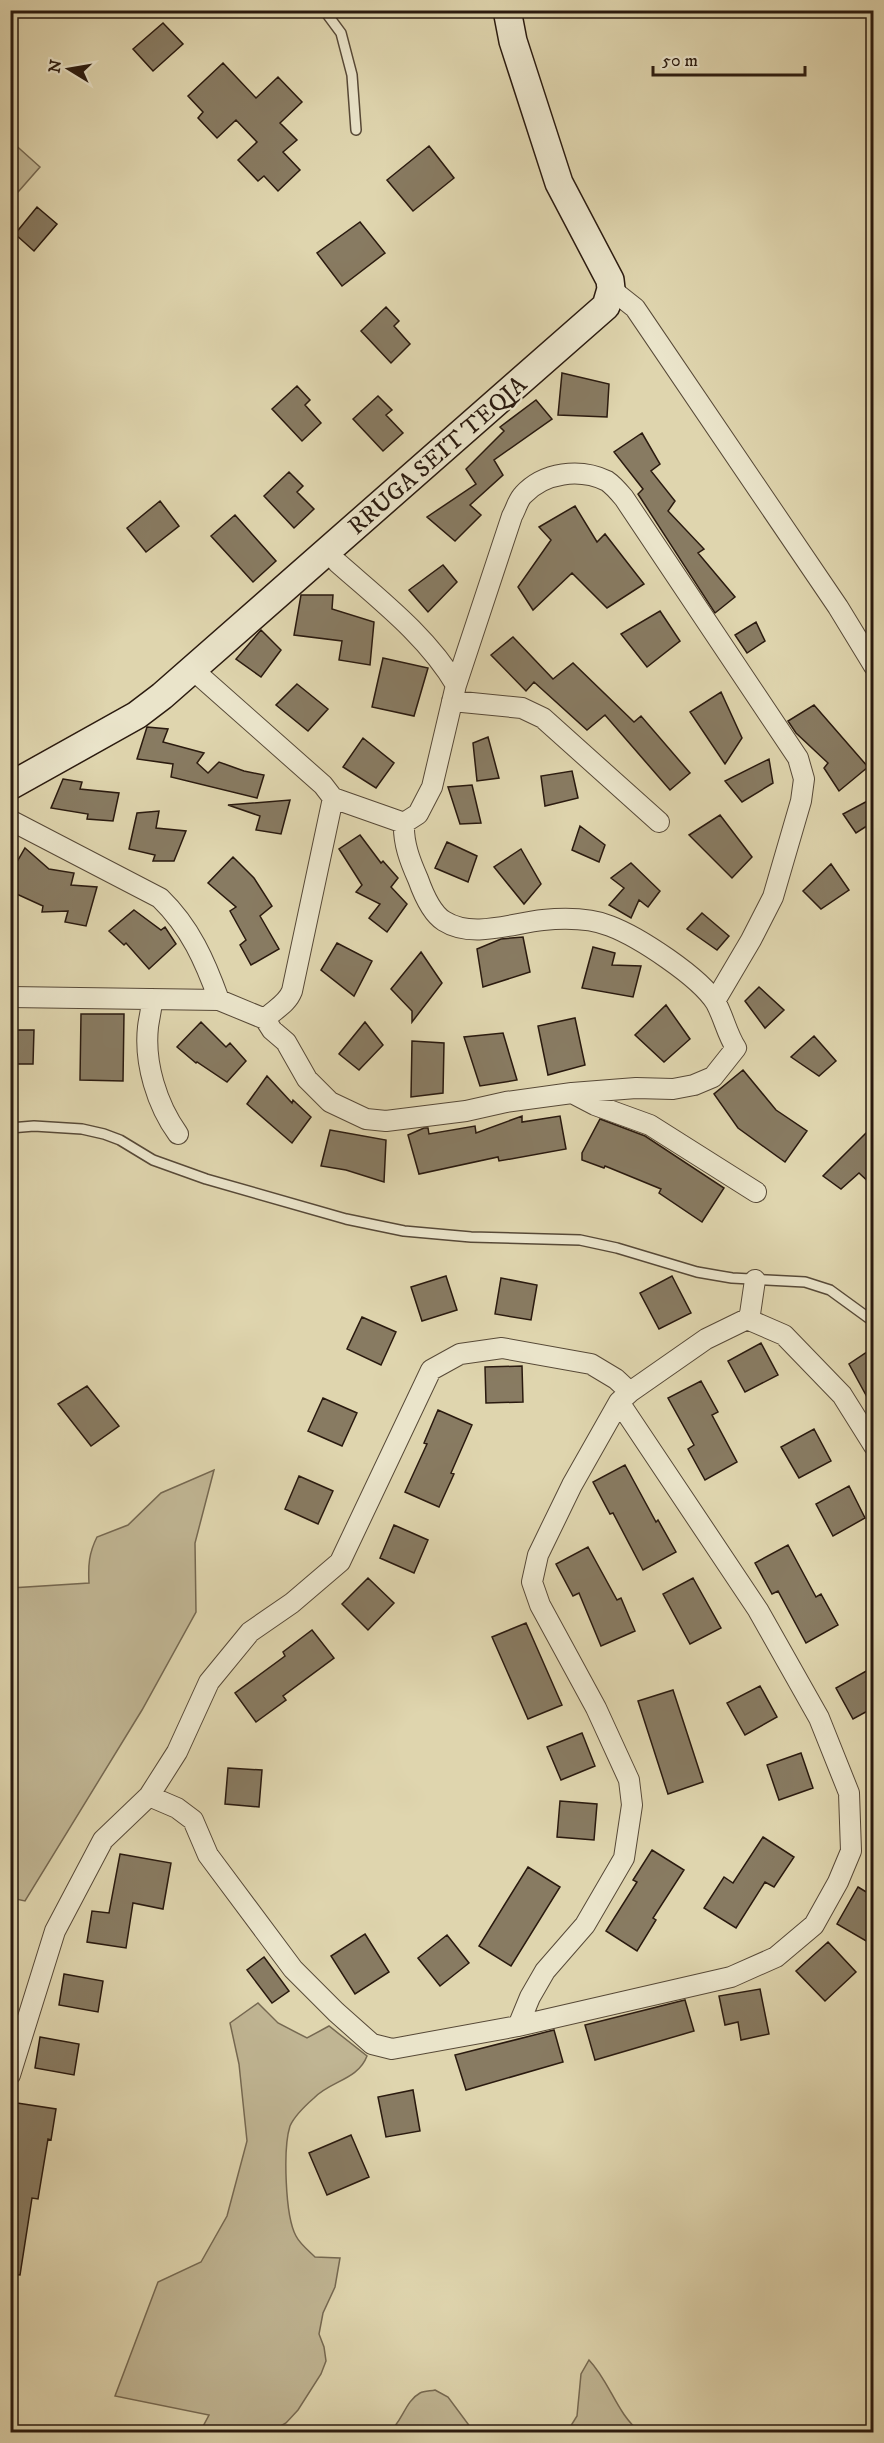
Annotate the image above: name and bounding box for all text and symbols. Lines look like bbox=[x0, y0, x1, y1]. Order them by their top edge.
north arrow bbox=[39, 39, 99, 99]
scale bar bbox=[653, 39, 804, 77]
text: 50 m bbox=[662, 50, 698, 72]
text: N bbox=[44, 58, 66, 75]
street label: RRUGA SEIT TEQJA bbox=[342, 369, 534, 542]

